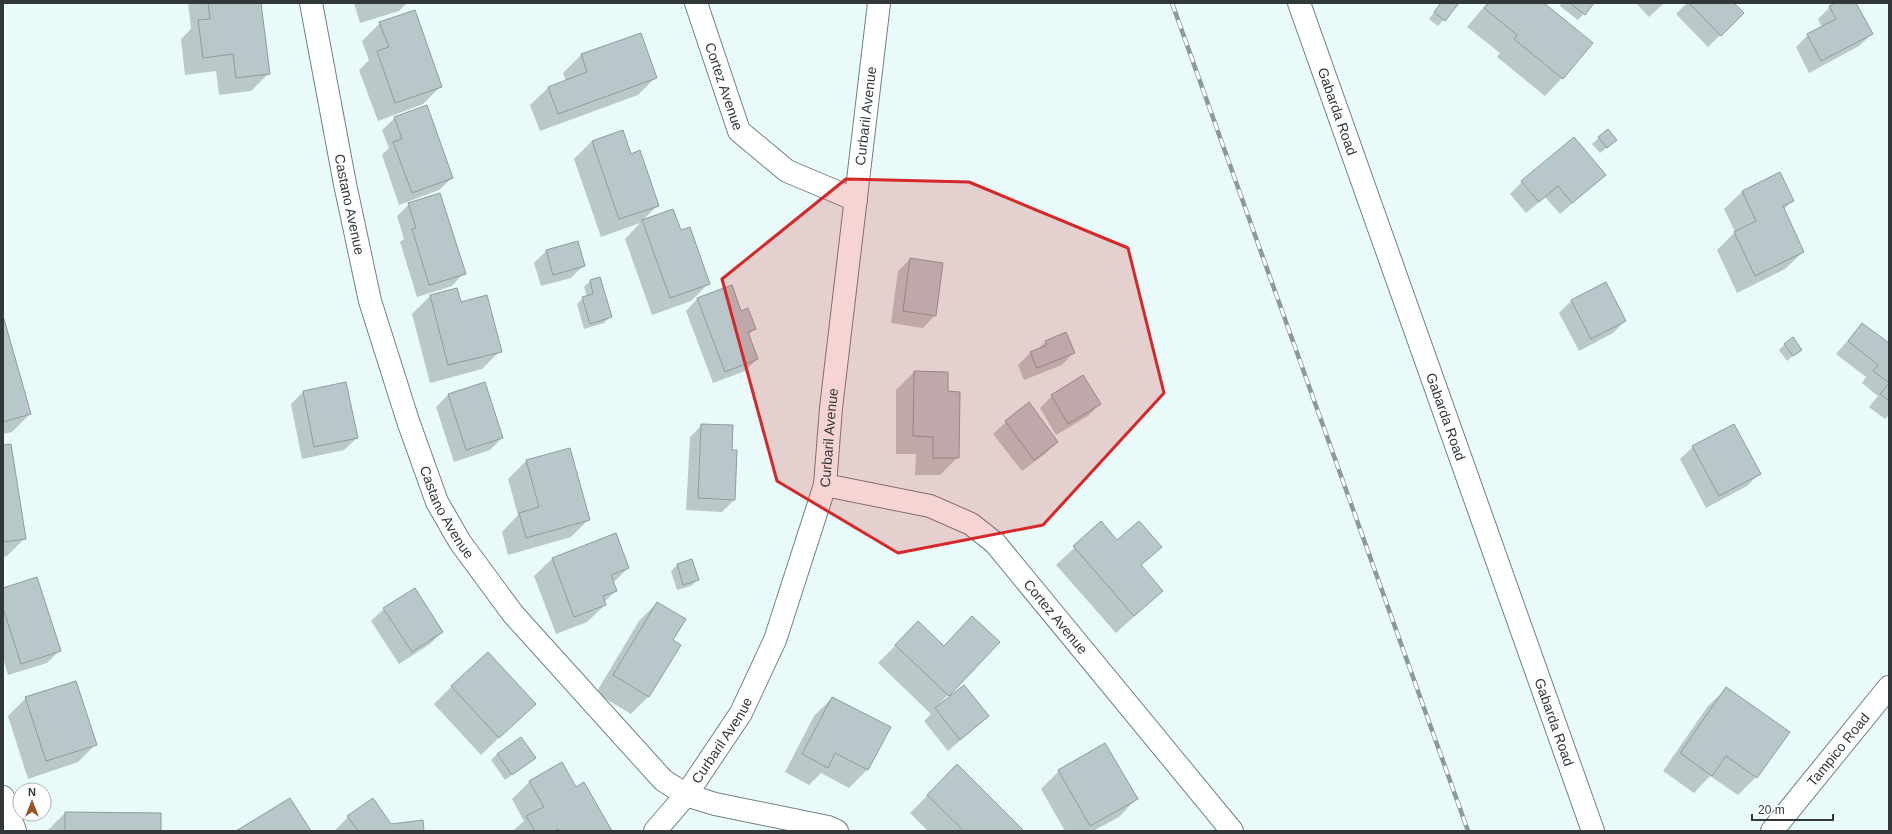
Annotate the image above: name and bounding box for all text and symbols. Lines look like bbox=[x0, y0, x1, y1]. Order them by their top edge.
street label: Cortez Avenue bbox=[702, 40, 746, 133]
street label: Curbaril Avenue bbox=[852, 65, 879, 166]
street label: Gabarda Road bbox=[1315, 65, 1360, 157]
street label: Castano Avenue bbox=[332, 153, 368, 256]
street label: Gabarda Road bbox=[1423, 371, 1469, 463]
street label: Curbaril Avenue bbox=[817, 387, 841, 488]
street label: Castano Avenue bbox=[417, 464, 477, 562]
street label: Cortez Avenue bbox=[1020, 576, 1091, 657]
street label: Gabarda Road bbox=[1531, 676, 1577, 768]
street label: Curbaril Avenue bbox=[688, 694, 755, 786]
street label: Tampico Road bbox=[1804, 710, 1873, 789]
north arrow bbox=[12, 782, 52, 822]
text: N bbox=[28, 786, 36, 798]
scale bar bbox=[1752, 796, 1833, 822]
text: 20 m bbox=[1758, 803, 1785, 817]

